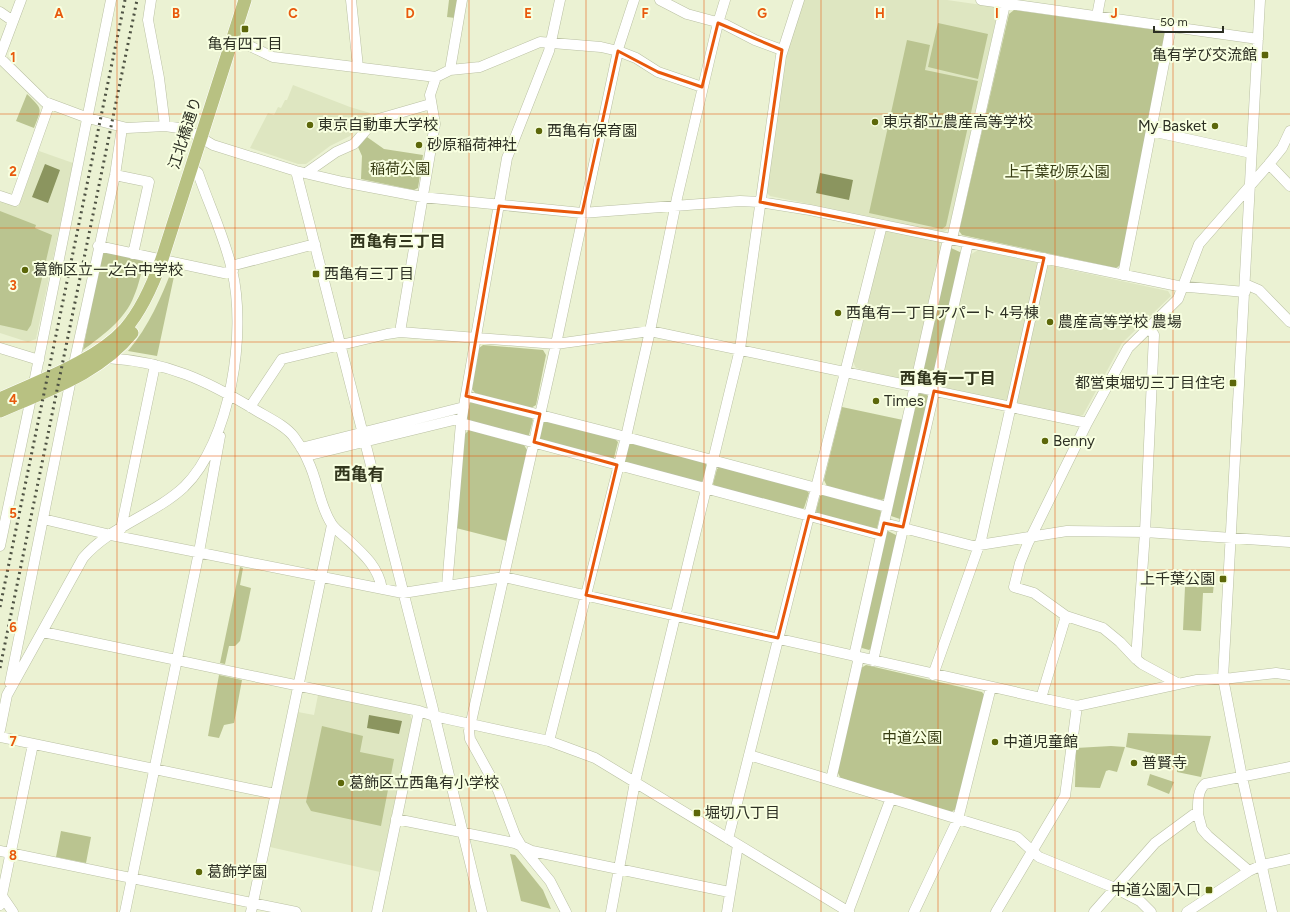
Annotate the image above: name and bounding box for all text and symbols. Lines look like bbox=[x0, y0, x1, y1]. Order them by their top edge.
text: A bbox=[54, 6, 64, 21]
text: B bbox=[172, 6, 180, 21]
text: C bbox=[288, 6, 298, 21]
text: D bbox=[405, 6, 415, 21]
text: E bbox=[524, 6, 532, 21]
text: F bbox=[641, 6, 649, 21]
text: G bbox=[757, 6, 767, 21]
text: H bbox=[875, 6, 885, 21]
text: I bbox=[995, 6, 999, 21]
text: J bbox=[1110, 6, 1118, 21]
scale bar bbox=[1154, 8, 1223, 34]
text: 50 m bbox=[1160, 15, 1188, 29]
marker: 亀有四丁目 bbox=[240, 24, 250, 34]
place label: 亀有四丁目 bbox=[207, 35, 283, 53]
place label: 亀有学び交流館 bbox=[1152, 46, 1257, 64]
text: 1 bbox=[10, 50, 16, 65]
marker: 亀有学び交流館 bbox=[1260, 50, 1270, 60]
street label: 江北橋通り bbox=[165, 95, 205, 171]
place label: 東京都立農産高等学校 bbox=[883, 113, 1033, 131]
place label: 東京自動車大学校 bbox=[318, 116, 438, 134]
marker: 東京都立農産高等学校 bbox=[870, 117, 880, 127]
place label: My Basket bbox=[1138, 117, 1207, 135]
marker: 東京自動車大学校 bbox=[305, 120, 315, 130]
marker: My Basket bbox=[1210, 121, 1220, 131]
place label: 西亀有保育園 bbox=[547, 122, 637, 140]
marker: 西亀有保育園 bbox=[534, 126, 544, 136]
place label: 砂原稲荷神社 bbox=[427, 136, 517, 154]
marker: 砂原稲荷神社 bbox=[414, 140, 424, 150]
park label: 稲荷公園 bbox=[370, 160, 430, 178]
park label: 上千葉砂原公園 bbox=[1004, 163, 1110, 181]
text: 2 bbox=[9, 164, 17, 179]
district label: 西亀有三丁目 bbox=[350, 232, 446, 251]
place label: 葛飾区立一之台中学校 bbox=[33, 261, 183, 279]
marker: 葛飾区立一之台中学校 bbox=[20, 265, 30, 275]
place label: 西亀有三丁目 bbox=[324, 265, 414, 283]
marker: 西亀有三丁目 bbox=[311, 269, 321, 279]
text: 3 bbox=[9, 278, 17, 293]
place label: 西亀有一丁目アパート 4号棟 bbox=[846, 304, 1039, 322]
marker: 西亀有一丁目アパート 4号棟 bbox=[833, 308, 843, 318]
place label: 農産高等学校 農場 bbox=[1058, 313, 1182, 331]
marker: 農産高等学校 農場 bbox=[1045, 317, 1055, 327]
district label: 西亀有一丁目 bbox=[900, 369, 996, 388]
place label: 都営東堀切三丁目住宅 bbox=[1075, 374, 1225, 392]
marker: 都営東堀切三丁目住宅 bbox=[1228, 378, 1238, 388]
text: 4 bbox=[9, 392, 17, 407]
place label: Times bbox=[884, 392, 924, 410]
marker: Times bbox=[871, 396, 881, 406]
place label: Benny bbox=[1053, 432, 1095, 450]
marker: Benny bbox=[1040, 436, 1050, 446]
district label: 西亀有 bbox=[334, 464, 385, 484]
text: 5 bbox=[9, 506, 17, 521]
place label: 上千葉公園 bbox=[1140, 570, 1215, 588]
marker: 上千葉公園 bbox=[1218, 574, 1228, 584]
text: 6 bbox=[9, 620, 17, 635]
park label: 中道公園 bbox=[882, 729, 942, 747]
place label: 中道児童館 bbox=[1003, 733, 1078, 751]
text: 7 bbox=[9, 734, 17, 749]
marker: 中道児童館 bbox=[990, 737, 1000, 747]
place label: 普賢寺 bbox=[1142, 754, 1187, 772]
marker: 普賢寺 bbox=[1129, 758, 1139, 768]
place label: 葛飾区立西亀有小学校 bbox=[349, 774, 499, 792]
marker: 葛飾区立西亀有小学校 bbox=[336, 778, 346, 788]
place label: 堀切八丁目 bbox=[705, 804, 780, 822]
marker: 堀切八丁目 bbox=[692, 808, 702, 818]
text: 8 bbox=[9, 848, 17, 863]
place label: 葛飾学園 bbox=[207, 863, 267, 881]
marker: 葛飾学園 bbox=[194, 867, 204, 877]
place label: 中道公園入口 bbox=[1111, 881, 1201, 899]
marker: 中道公園入口 bbox=[1204, 885, 1214, 895]

